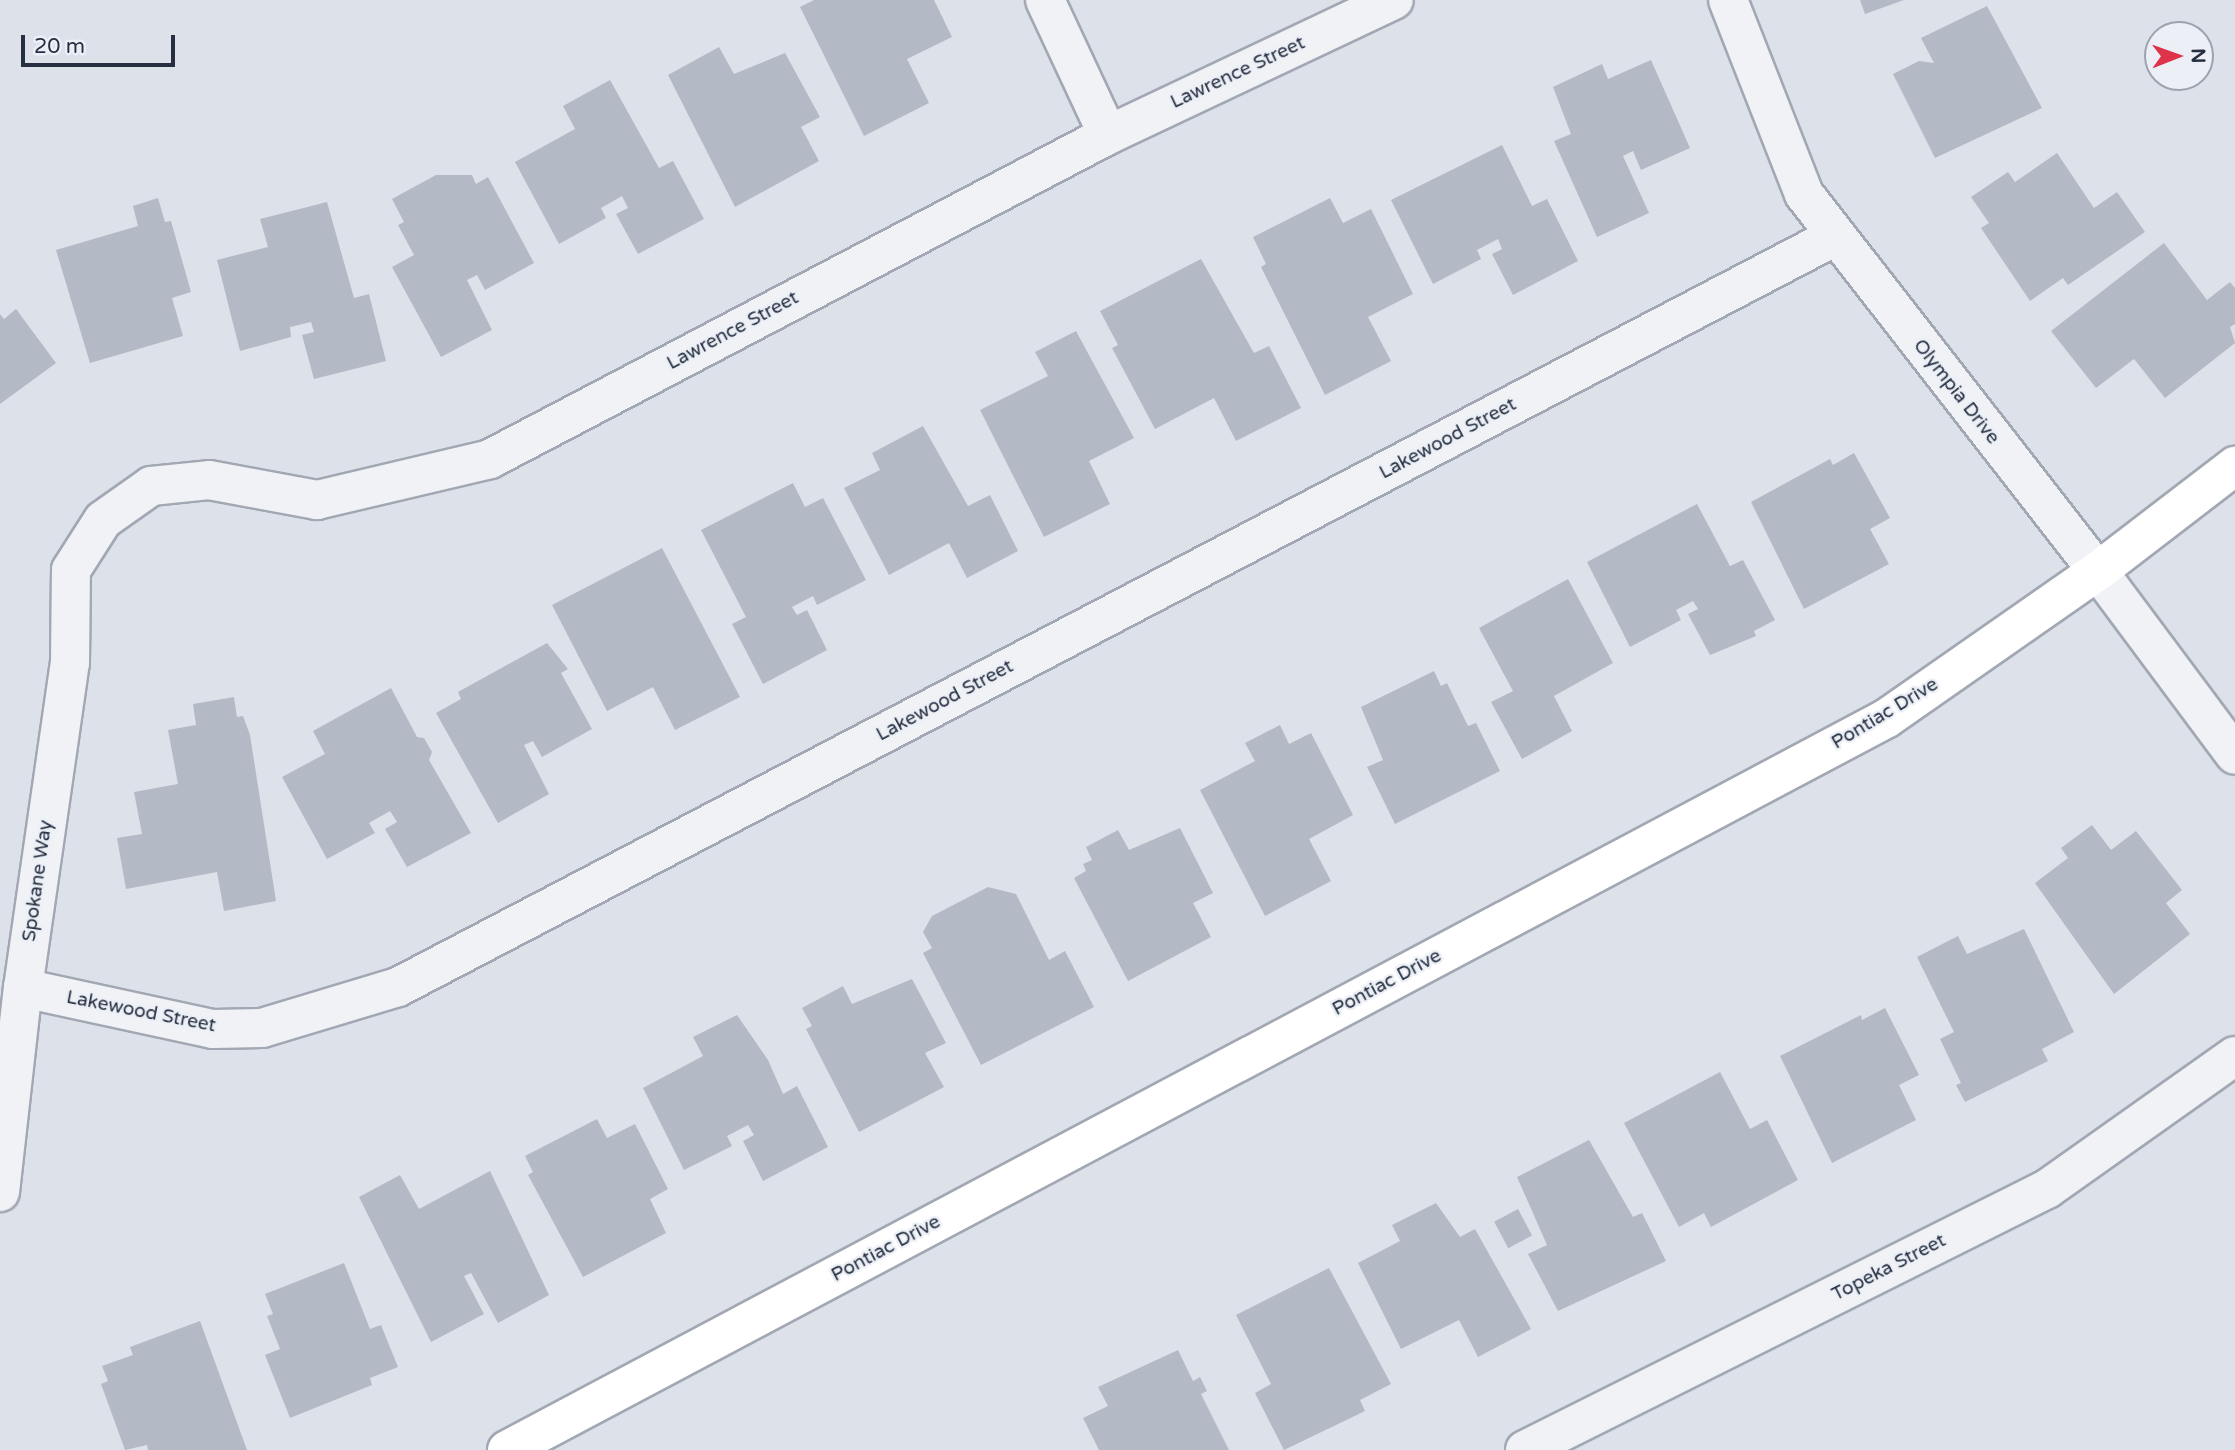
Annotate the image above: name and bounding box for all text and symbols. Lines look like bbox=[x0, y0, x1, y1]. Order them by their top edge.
scale bar bbox=[24, 21, 178, 65]
north arrow bbox=[2144, 21, 2214, 91]
street label: Lawrence Street bbox=[1167, 32, 1309, 114]
text: 20 m bbox=[34, 34, 85, 59]
text: N bbox=[2187, 48, 2209, 63]
street label: Lawrence Street bbox=[663, 287, 803, 375]
street label: Olympia Drive bbox=[1908, 335, 2004, 449]
street label: Lakewood Street bbox=[1376, 393, 1520, 485]
street label: Lakewood Street bbox=[873, 655, 1017, 747]
street label: Pontiac Drive bbox=[1828, 673, 1942, 755]
street label: Spokane Way bbox=[18, 819, 58, 943]
street label: Pontiac Drive bbox=[1329, 945, 1445, 1021]
street label: Lakewood Street bbox=[64, 986, 218, 1038]
street label: Pontiac Drive bbox=[828, 1211, 944, 1287]
street label: Topeka Street bbox=[1828, 1230, 1950, 1306]

